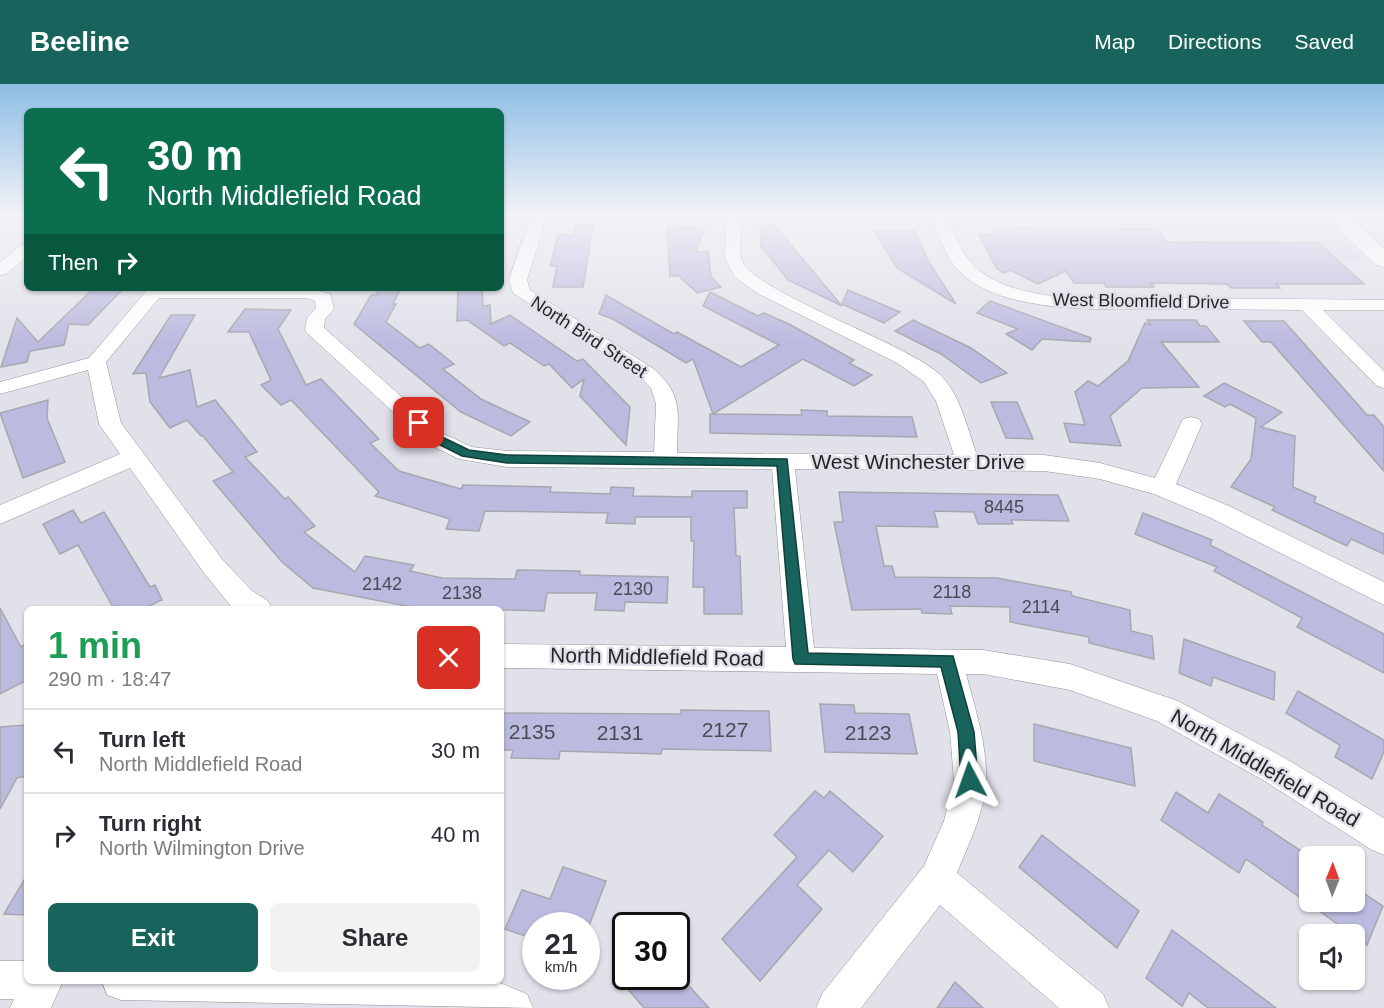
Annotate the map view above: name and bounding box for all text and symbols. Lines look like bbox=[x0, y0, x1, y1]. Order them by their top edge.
text: Beeline bbox=[30, 26, 130, 57]
text: Map bbox=[1094, 30, 1135, 53]
text: Directions bbox=[1168, 30, 1261, 53]
text: Saved bbox=[1294, 30, 1354, 53]
icon: left bbox=[48, 132, 126, 210]
text: 30 m bbox=[147, 132, 243, 179]
text: North Middlefield Road bbox=[147, 181, 422, 211]
icon: right bbox=[110, 246, 143, 279]
text: Then bbox=[48, 250, 98, 275]
street label: West Bloomfield Drive bbox=[1052, 289, 1230, 313]
street label: North Bird Street bbox=[527, 292, 651, 382]
pin bbox=[393, 397, 444, 448]
icon: arrive bbox=[402, 406, 435, 439]
street label: West Winchester Drive bbox=[811, 450, 1025, 473]
house number: 8445 bbox=[984, 497, 1024, 517]
house number: 2142 bbox=[362, 574, 402, 594]
house number: 2130 bbox=[613, 579, 653, 599]
house number: 2118 bbox=[933, 582, 971, 602]
house number: 2138 bbox=[442, 583, 482, 603]
house number: 2114 bbox=[1022, 597, 1060, 617]
text: 1 min bbox=[48, 625, 142, 666]
button: close bbox=[417, 626, 480, 689]
street label: North Middlefield Road bbox=[550, 643, 764, 670]
text: 290 m · 18:47 bbox=[48, 668, 171, 690]
street label: North Middlefield Road bbox=[1167, 704, 1363, 831]
house number: 2127 bbox=[702, 718, 748, 741]
house number: 2135 bbox=[509, 720, 555, 743]
house number: 2131 bbox=[597, 721, 643, 744]
house number: 2123 bbox=[845, 721, 891, 744]
text: Turn left bbox=[99, 727, 185, 752]
icon: left bbox=[48, 735, 81, 768]
text: 30 m bbox=[431, 738, 480, 763]
position arrow bbox=[938, 748, 1002, 812]
text: North Middlefield Road bbox=[99, 753, 302, 775]
text: Turn right bbox=[99, 811, 201, 836]
icon: right bbox=[48, 819, 81, 852]
text: 40 m bbox=[431, 822, 480, 847]
text: North Wilmington Drive bbox=[99, 837, 305, 859]
north arrow bbox=[1299, 846, 1365, 912]
map controls bbox=[1299, 846, 1365, 990]
button: Exit bbox=[48, 903, 258, 972]
button: Share bbox=[270, 903, 480, 972]
speed limit sign: 30 bbox=[612, 912, 690, 990]
button: sound bbox=[1299, 924, 1365, 990]
text: 21 bbox=[544, 927, 578, 960]
text: km/h bbox=[545, 958, 577, 975]

